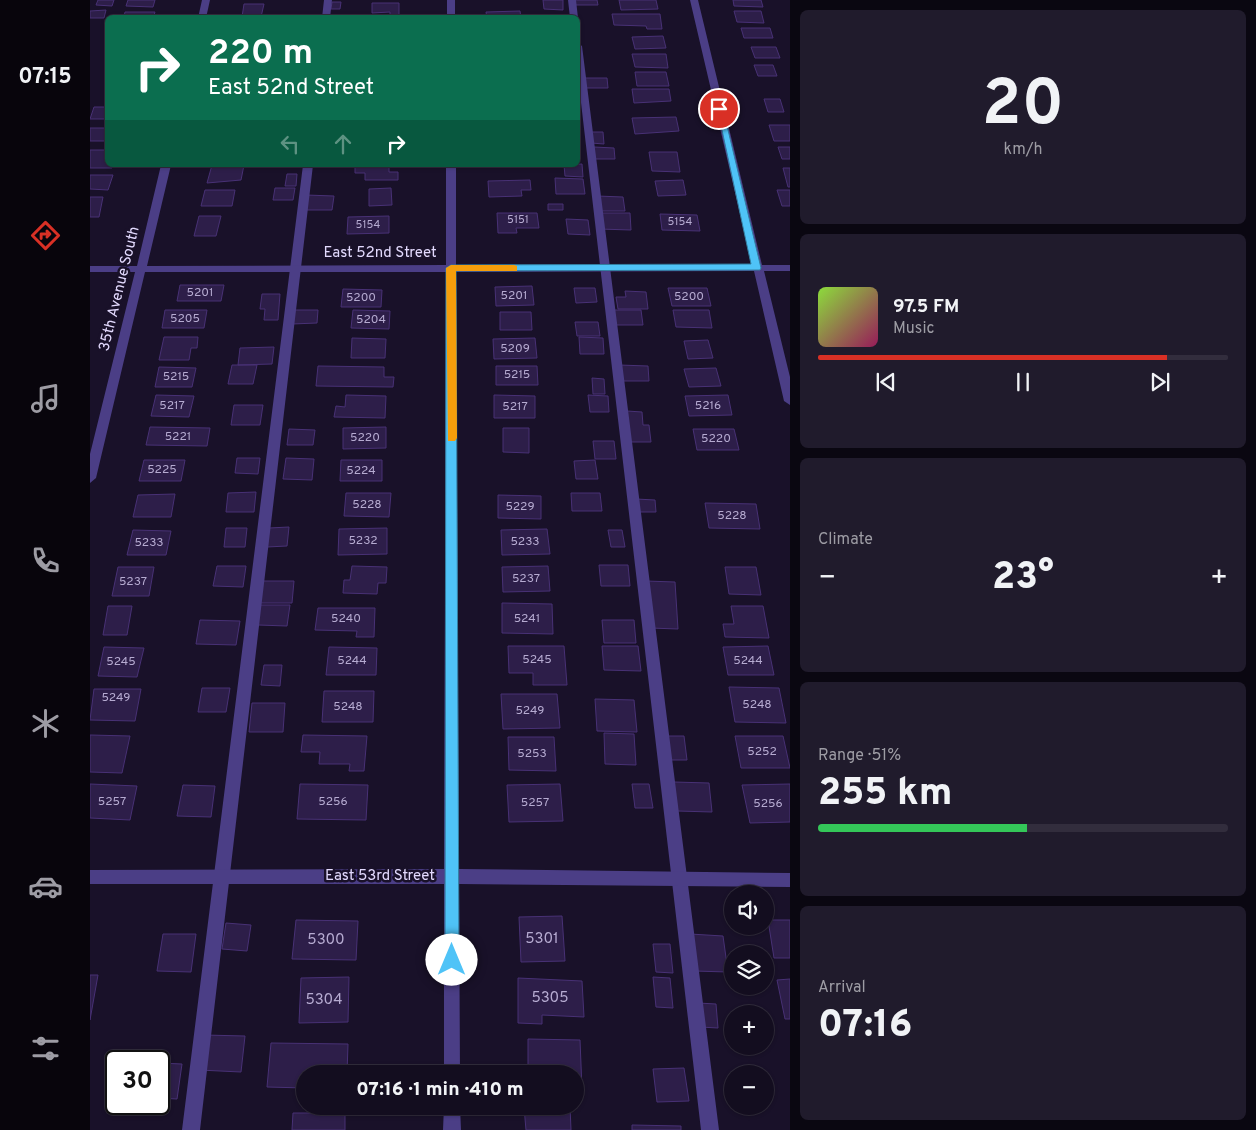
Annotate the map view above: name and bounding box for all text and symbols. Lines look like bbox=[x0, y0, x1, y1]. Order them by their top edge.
text: 220 m bbox=[208, 32, 313, 76]
icon: right bbox=[125, 35, 190, 100]
text: 07:15 bbox=[18, 64, 72, 91]
text: 20 bbox=[982, 66, 1064, 148]
text: East 52nd Street bbox=[208, 75, 374, 102]
pin bbox=[698, 88, 740, 130]
icon: arrive bbox=[705, 95, 733, 123]
icon: left bbox=[276, 130, 304, 158]
icon: ahead bbox=[329, 130, 357, 158]
icon: right bbox=[382, 130, 410, 158]
text: km/h bbox=[1004, 140, 1042, 160]
house number: 5151 bbox=[507, 213, 529, 227]
house number: 5154 bbox=[668, 215, 693, 229]
icon: directions bbox=[28, 218, 63, 253]
house number: 5154 bbox=[356, 218, 381, 232]
street label: 35th Avenue South bbox=[95, 225, 145, 353]
street label: East 52nd Street bbox=[323, 244, 437, 263]
house number: 5201 bbox=[187, 285, 213, 301]
house number: 5201 bbox=[501, 288, 527, 304]
house number: 5200 bbox=[674, 289, 704, 305]
house number: 5200 bbox=[346, 290, 376, 306]
text: 97.5 FM bbox=[893, 295, 959, 319]
house number: 5205 bbox=[170, 311, 200, 327]
house number: 5204 bbox=[356, 312, 386, 328]
text: Music bbox=[893, 319, 934, 339]
house number: 5209 bbox=[500, 341, 530, 357]
house number: 5215 bbox=[504, 367, 530, 383]
icon: previous bbox=[872, 368, 900, 396]
icon: pause bbox=[1009, 368, 1037, 396]
icon: next bbox=[1146, 368, 1174, 396]
house number: 5215 bbox=[163, 369, 189, 385]
icon: music bbox=[28, 381, 63, 416]
house number: 5217 bbox=[159, 398, 185, 414]
house number: 5216 bbox=[695, 398, 721, 414]
house number: 5217 bbox=[502, 399, 528, 415]
house number: 5221 bbox=[165, 429, 191, 445]
house number: 5220 bbox=[350, 430, 380, 446]
house number: 5220 bbox=[701, 431, 731, 447]
house number: 5225 bbox=[147, 462, 177, 478]
house number: 5224 bbox=[346, 463, 376, 479]
house number: 5228 bbox=[352, 497, 382, 513]
house number: 5229 bbox=[505, 499, 535, 515]
house number: 5228 bbox=[717, 508, 747, 524]
text: Climate bbox=[818, 530, 873, 550]
house number: 5232 bbox=[348, 533, 378, 549]
house number: 5233 bbox=[510, 534, 540, 550]
house number: 5233 bbox=[134, 535, 164, 551]
icon: phone bbox=[28, 543, 63, 578]
text: 23° bbox=[992, 554, 1054, 603]
text: − bbox=[818, 561, 836, 597]
text: + bbox=[1210, 561, 1228, 597]
house number: 5237 bbox=[512, 571, 540, 587]
house number: 5237 bbox=[119, 574, 147, 590]
house number: 5240 bbox=[331, 611, 361, 627]
house number: 5241 bbox=[514, 611, 540, 627]
house number: 5245 bbox=[522, 652, 552, 668]
house number: 5244 bbox=[337, 653, 367, 669]
house number: 5244 bbox=[733, 653, 763, 669]
house number: 5245 bbox=[106, 654, 136, 670]
house number: 5249 bbox=[101, 690, 131, 706]
house number: 5248 bbox=[742, 697, 772, 713]
house number: 5248 bbox=[333, 699, 363, 715]
house number: 5249 bbox=[515, 703, 545, 719]
icon: climate bbox=[28, 706, 63, 741]
house number: 5252 bbox=[747, 744, 777, 760]
house number: 5253 bbox=[517, 746, 547, 762]
text: Range · 51% bbox=[818, 746, 901, 766]
text: 255 km bbox=[818, 770, 952, 819]
house number: 5257 bbox=[98, 794, 126, 810]
house number: 5256 bbox=[318, 794, 348, 810]
house number: 5257 bbox=[521, 795, 549, 811]
house number: 5256 bbox=[753, 796, 783, 812]
street label: East 53rd Street bbox=[325, 867, 435, 886]
icon: car bbox=[28, 869, 63, 904]
map controls bbox=[724, 885, 774, 1115]
button: sound bbox=[724, 885, 774, 935]
house number: 5301 bbox=[525, 930, 559, 949]
house number: 5300 bbox=[307, 931, 345, 950]
position arrow bbox=[425, 933, 477, 985]
button: layers bbox=[724, 945, 774, 995]
text: Arrival bbox=[818, 978, 866, 998]
house number: 5305 bbox=[531, 989, 569, 1008]
house number: 5304 bbox=[305, 991, 343, 1010]
text: 07:16 bbox=[818, 1002, 912, 1051]
button: + bbox=[724, 1005, 774, 1055]
icon: filters bbox=[28, 1031, 63, 1066]
speed limit sign: 30 bbox=[105, 1050, 170, 1115]
button: − bbox=[724, 1065, 774, 1115]
text: 07:16 · 1 min · 410 m bbox=[356, 1078, 524, 1102]

